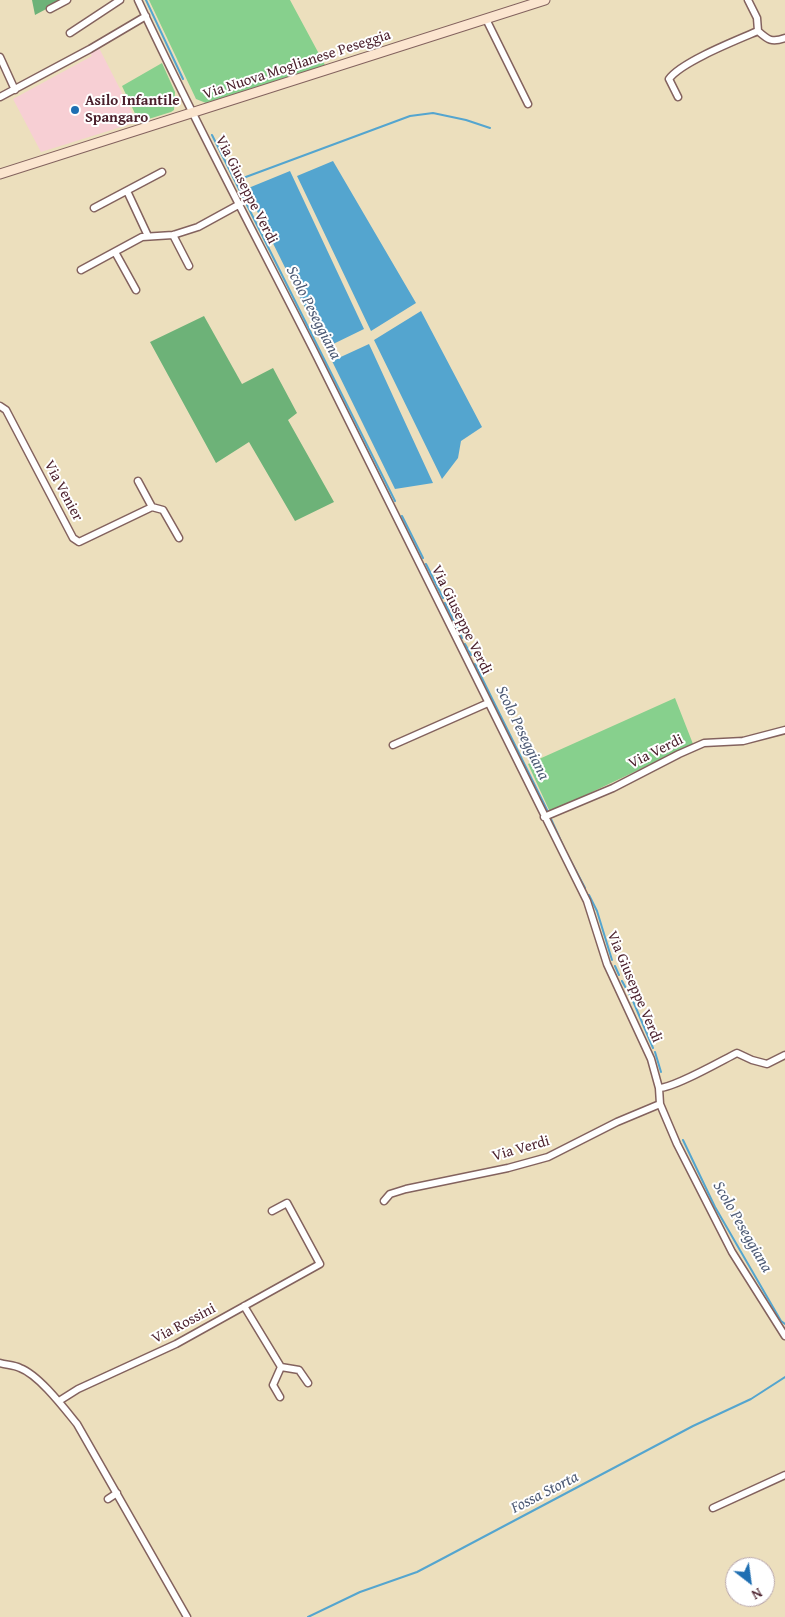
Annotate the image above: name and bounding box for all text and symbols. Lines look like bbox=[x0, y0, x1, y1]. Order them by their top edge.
street label: Via Nuova Moglianese Peseggia bbox=[201, 26, 393, 104]
place label: Asilo Infantile Spangaro bbox=[85, 92, 180, 127]
marker: Asilo Infantile Spangaro bbox=[69, 104, 81, 116]
street label: Via Giuseppe Verdi bbox=[211, 133, 281, 247]
water label: Scolo Peseggiana bbox=[281, 263, 345, 363]
street label: Via Venier bbox=[40, 458, 86, 524]
street label: Via Giuseppe Verdi bbox=[427, 562, 495, 678]
water label: Scolo Peseggiana bbox=[491, 683, 553, 783]
street label: Via Verdi bbox=[626, 731, 686, 773]
street label: Via Giuseppe Verdi bbox=[602, 929, 666, 1045]
street label: Via Verdi bbox=[490, 1132, 552, 1166]
water label: Scolo Peseggiana bbox=[708, 1178, 776, 1276]
street label: Via Rossini bbox=[149, 1300, 219, 1348]
water label: Fossa Storta bbox=[508, 1468, 582, 1518]
north arrow bbox=[725, 1557, 775, 1607]
text: N bbox=[748, 1583, 766, 1605]

